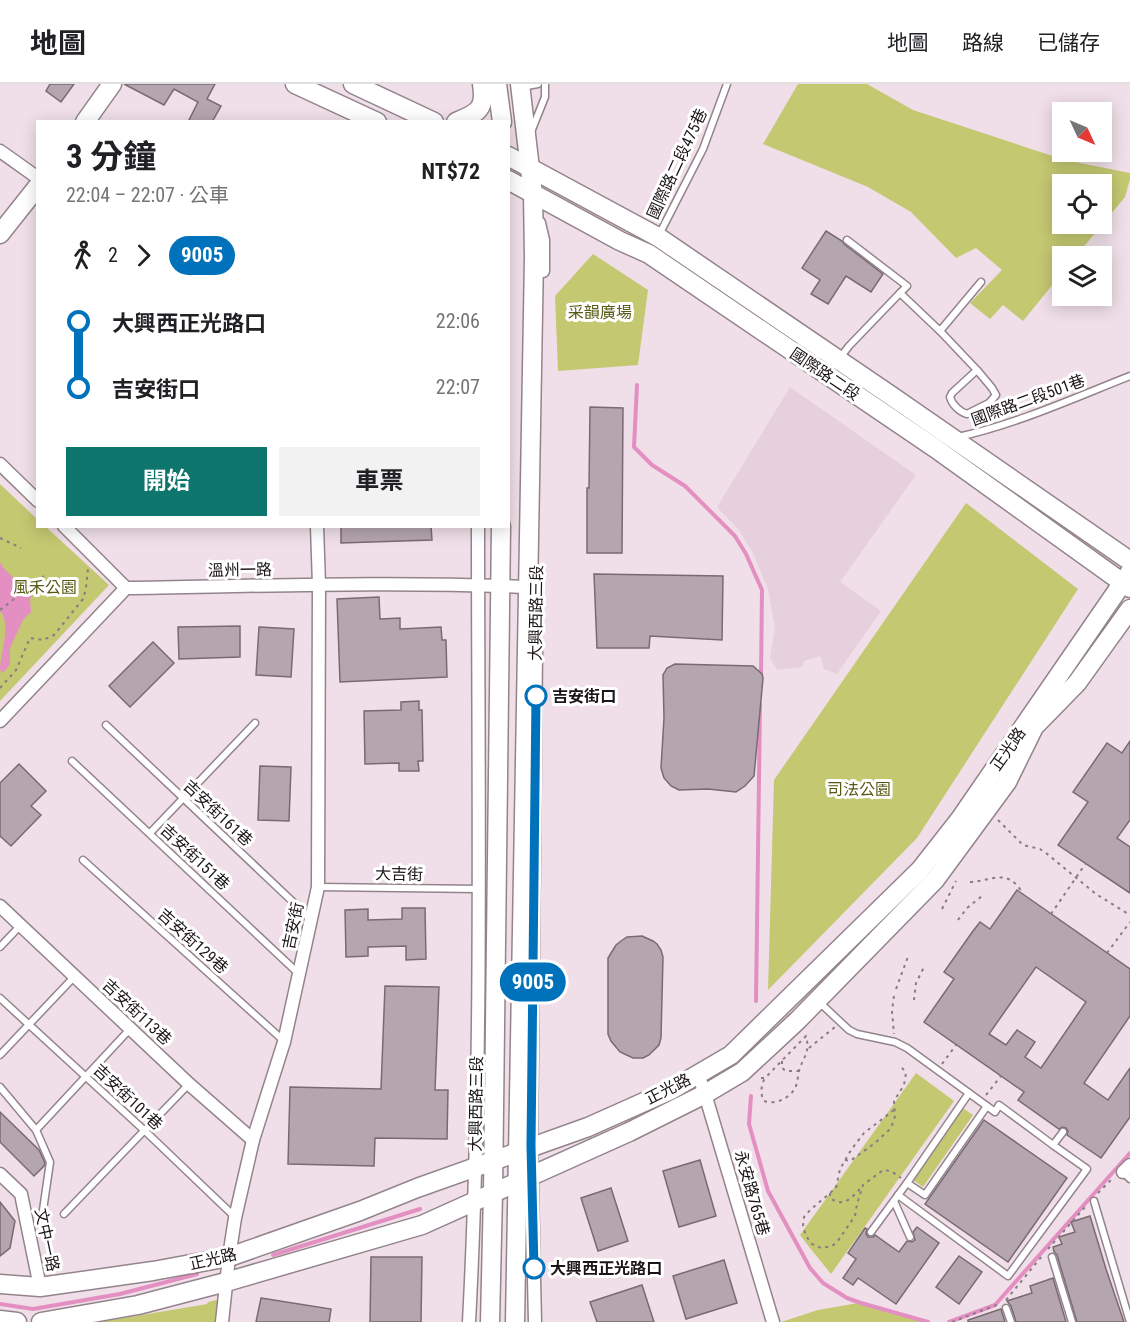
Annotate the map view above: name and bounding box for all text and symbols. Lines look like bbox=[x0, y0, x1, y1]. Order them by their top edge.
text: 地圖 bbox=[30, 27, 86, 60]
text: 地圖 bbox=[887, 31, 929, 55]
text: 路線 bbox=[962, 31, 1004, 55]
text: 已儲存 bbox=[1037, 31, 1100, 55]
north arrow bbox=[1052, 102, 1112, 162]
map controls bbox=[1052, 102, 1112, 306]
street label: 國際路二段475巷 bbox=[643, 106, 711, 222]
text: 3 分鐘 bbox=[66, 137, 156, 176]
text: NT$72 bbox=[422, 159, 480, 184]
button: locate bbox=[1052, 174, 1112, 234]
text: 22:04 – 22:07 · 公車 bbox=[66, 183, 229, 207]
icon: walk bbox=[66, 239, 99, 272]
icon: forward bbox=[127, 239, 160, 272]
text: 2 bbox=[108, 243, 118, 267]
text: 9005 bbox=[181, 243, 223, 267]
button: layers bbox=[1052, 246, 1112, 306]
park label: 采韻廣場 bbox=[568, 303, 632, 322]
text: 22:06 bbox=[436, 309, 480, 333]
text: 大興西正光路口 bbox=[112, 311, 266, 336]
street label: 國際路二段 bbox=[787, 344, 863, 404]
street label: 國際路二段501巷 bbox=[969, 371, 1087, 429]
text: 22:07 bbox=[436, 375, 480, 399]
text: 吉安街口 bbox=[112, 377, 200, 402]
button: 開始 bbox=[66, 447, 267, 516]
button: 車票 bbox=[279, 447, 480, 516]
street label: 溫州一路 bbox=[208, 560, 272, 580]
street label: 大興西路三段 bbox=[526, 565, 546, 661]
park label: 風禾公園 bbox=[13, 578, 77, 597]
marker: 吉安街口 bbox=[525, 685, 547, 707]
place label: 吉安街口 bbox=[552, 687, 616, 706]
street label: 正光路 bbox=[986, 724, 1030, 774]
street label: 吉安街161巷 bbox=[179, 776, 257, 850]
park label: 司法公園 bbox=[827, 780, 891, 799]
street label: 吉安街151巷 bbox=[156, 820, 234, 894]
street label: 大吉街 bbox=[375, 864, 423, 884]
street label: 吉安街 bbox=[279, 901, 307, 951]
street label: 吉安街129巷 bbox=[154, 905, 232, 977]
line badge: 9005 bbox=[491, 962, 575, 1002]
text: 9005 bbox=[512, 970, 554, 994]
street label: 吉安街113巷 bbox=[98, 975, 176, 1049]
street label: 大興西路三段 bbox=[466, 1056, 486, 1152]
street label: 吉安街101巷 bbox=[89, 1060, 167, 1134]
street label: 正光路 bbox=[642, 1070, 694, 1108]
street label: 永安路765巷 bbox=[731, 1148, 773, 1238]
street label: 文中一路 bbox=[31, 1207, 63, 1273]
street label: 正光路 bbox=[187, 1244, 239, 1274]
marker: 大興西正光路口 bbox=[523, 1257, 545, 1279]
place label: 大興西正光路口 bbox=[550, 1259, 662, 1278]

